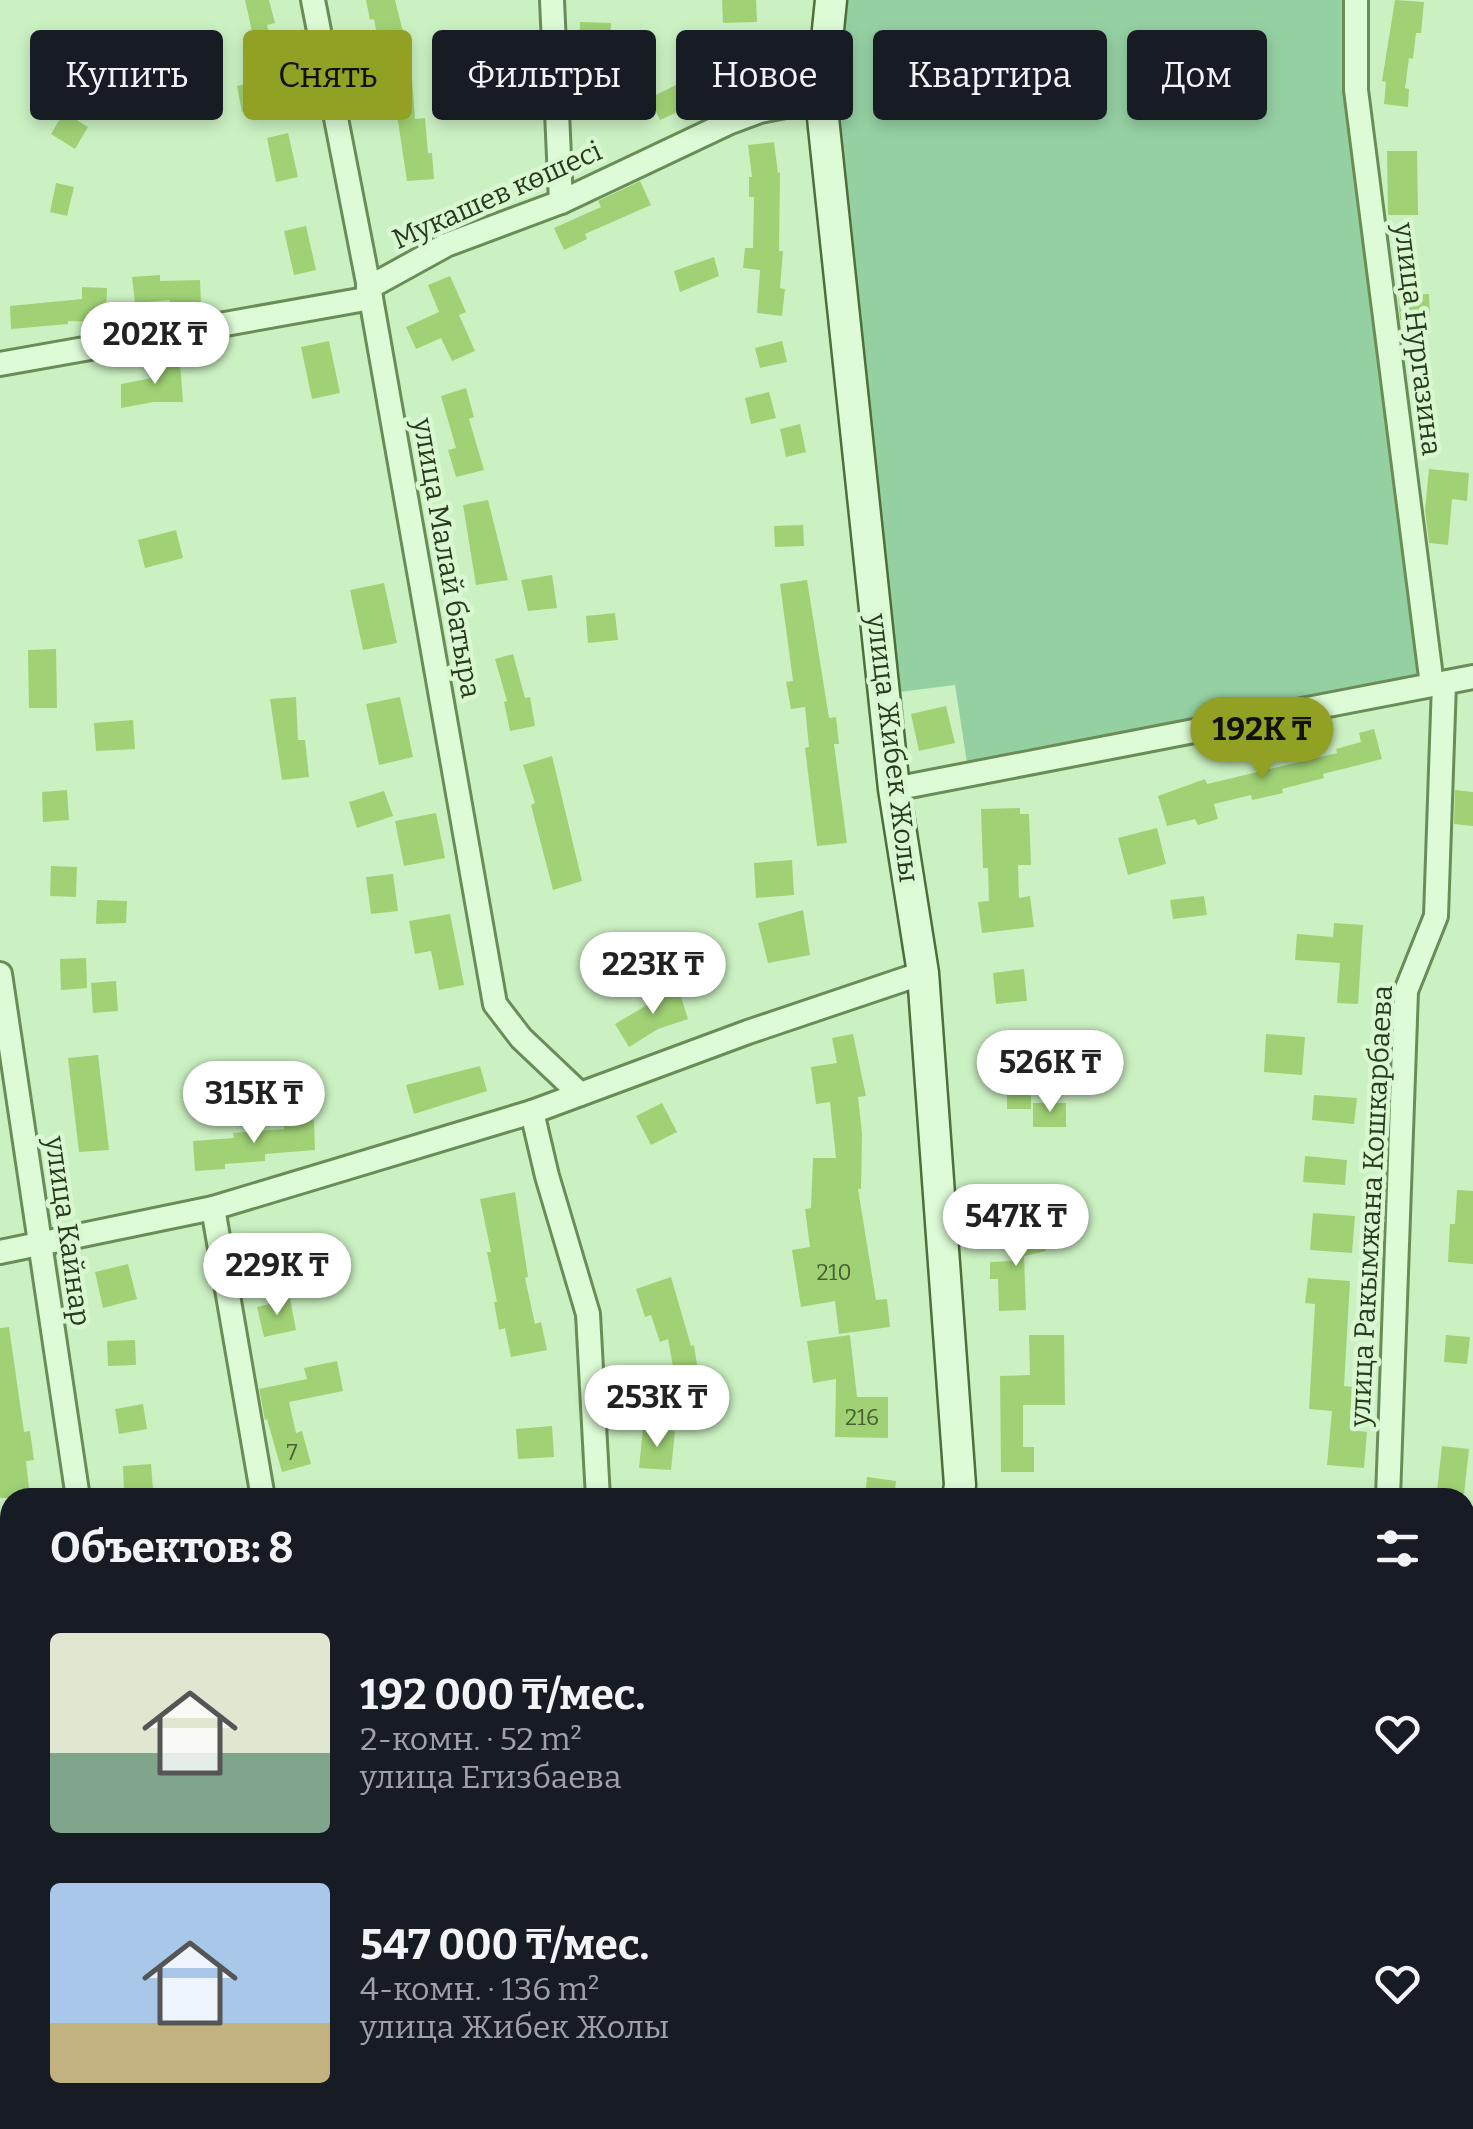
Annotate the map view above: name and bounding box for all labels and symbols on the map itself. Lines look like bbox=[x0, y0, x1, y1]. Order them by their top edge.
street label: Мукашев көшесі bbox=[387, 134, 607, 256]
street label: улица Нургазина bbox=[1387, 220, 1449, 457]
pin: 202K ₸ bbox=[74, 302, 236, 387]
street label: улица Малай батыра bbox=[406, 414, 488, 701]
street label: улица Жибек Жолы bbox=[860, 611, 926, 884]
pin: 192K ₸ bbox=[1181, 697, 1343, 782]
pin: 223K ₸ bbox=[572, 932, 734, 1017]
street label: улица Ракымжана Кошкарбаева bbox=[1343, 984, 1399, 1429]
pin: 526K ₸ bbox=[969, 1030, 1131, 1115]
pin: 315K ₸ bbox=[173, 1061, 335, 1146]
street label: улица Кайнар bbox=[38, 1133, 98, 1328]
pin: 547K ₸ bbox=[935, 1184, 1097, 1269]
pin: 229K ₸ bbox=[196, 1233, 358, 1318]
house number: 210 bbox=[816, 1259, 852, 1286]
pin: 253K ₸ bbox=[576, 1365, 738, 1450]
house number: 216 bbox=[845, 1404, 879, 1431]
house number: 7 bbox=[286, 1439, 298, 1466]

